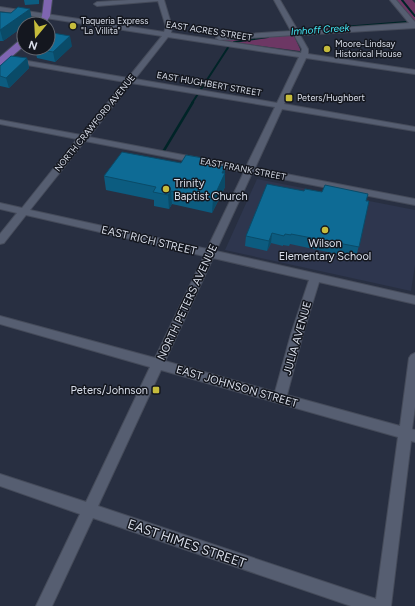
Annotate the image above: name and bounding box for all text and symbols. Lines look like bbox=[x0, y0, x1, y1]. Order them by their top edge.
place label: Taqueria Express "La Villita" bbox=[81, 15, 148, 36]
north arrow bbox=[16, 16, 56, 56]
street label: EAST ACRES STREET bbox=[165, 18, 253, 43]
marker: Taqueria Express "La Villita" bbox=[68, 21, 78, 31]
water label: Imhoff Creek bbox=[290, 21, 351, 38]
text: N bbox=[27, 38, 39, 53]
place label: Moore-Lindsay Historical House bbox=[335, 38, 402, 59]
marker: Moore-Lindsay Historical House bbox=[322, 44, 332, 54]
street label: EAST HUGHBERT STREET bbox=[156, 69, 262, 98]
street label: NORTH CRAWFORD AVENUE bbox=[52, 72, 137, 174]
place label: Peters/Hughbert bbox=[297, 92, 365, 103]
marker: Peters/Hughbert bbox=[284, 93, 294, 103]
street label: EAST FRANK STREET bbox=[199, 155, 287, 182]
place label: Trinity Baptist Church bbox=[174, 177, 248, 203]
marker: Trinity Baptist Church bbox=[161, 184, 171, 194]
street label: EAST RICH STREET bbox=[100, 223, 198, 258]
marker: Wilson Elementary School bbox=[320, 225, 330, 235]
place label: Wilson Elementary School bbox=[279, 237, 371, 263]
street label: NORTH PETERS AVENUE bbox=[155, 242, 220, 362]
street label: JULIA AVENUE bbox=[281, 300, 314, 377]
street label: EAST JOHNSON STREET bbox=[175, 363, 299, 410]
place label: Peters/Johnson bbox=[71, 384, 148, 397]
marker: Peters/Johnson bbox=[151, 385, 161, 395]
street label: EAST HIMES STREET bbox=[126, 516, 249, 571]

